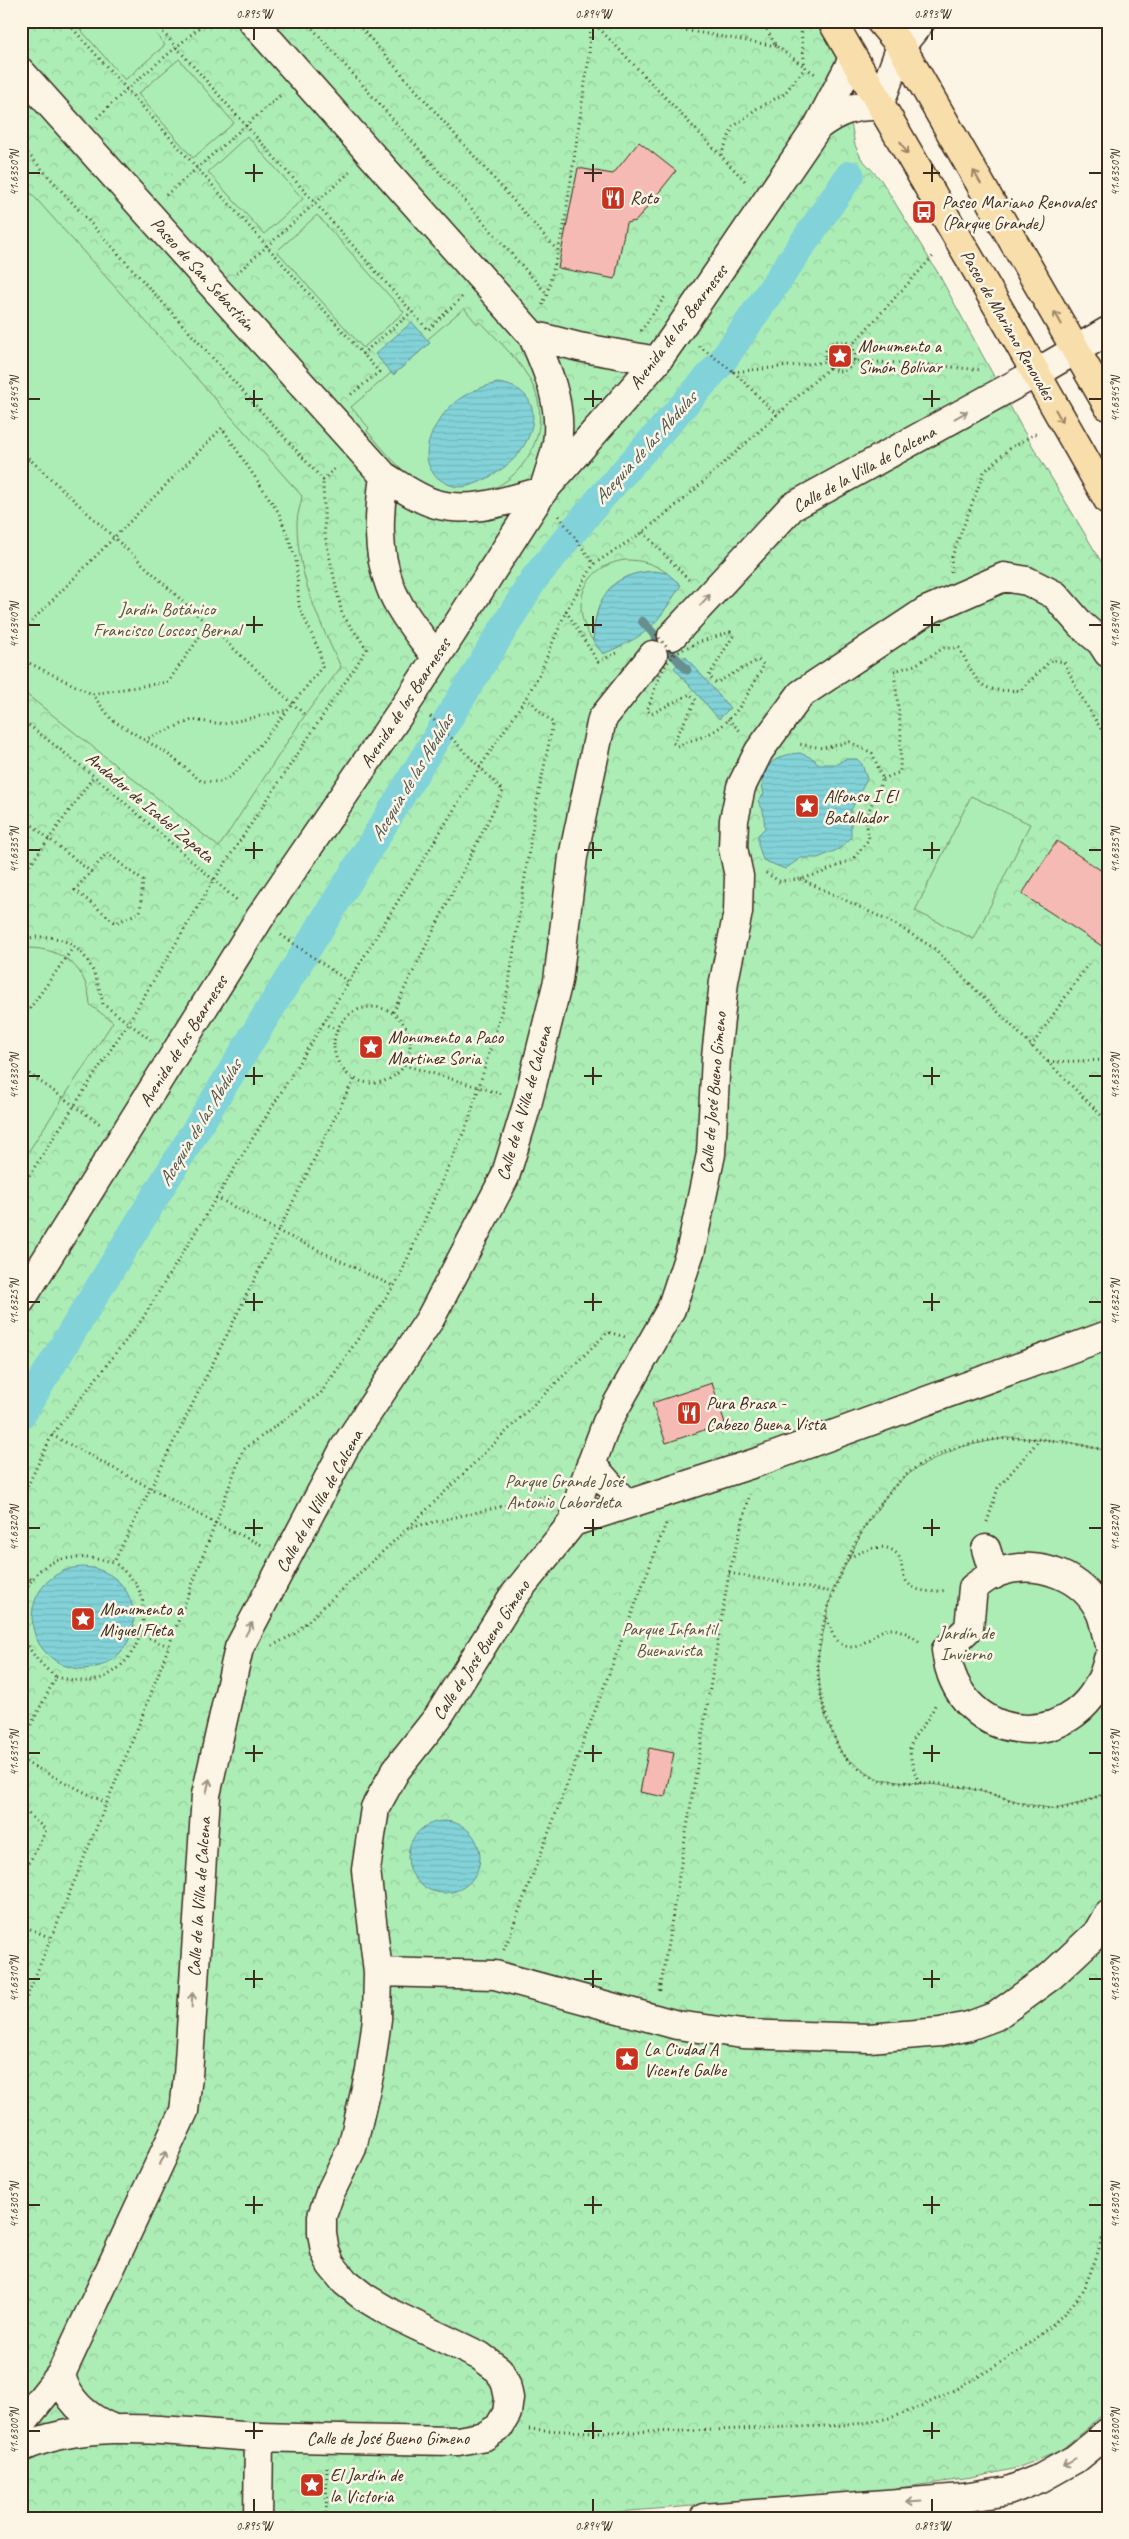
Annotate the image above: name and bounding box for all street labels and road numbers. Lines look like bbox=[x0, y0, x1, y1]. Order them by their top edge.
street label: Paseo de San Sebastián bbox=[146, 213, 260, 336]
street label: Paseo de Mariano Renovales bbox=[956, 246, 1061, 406]
street label: Avenida de los Bearneses bbox=[624, 259, 733, 393]
street label: Calle de la Villa de Calcena bbox=[789, 420, 940, 517]
street label: Avenida de los Bearneses bbox=[355, 633, 456, 772]
street label: Andador de Isabel Zapata bbox=[82, 747, 220, 868]
street label: Avenida de los Bearneses bbox=[134, 970, 233, 1110]
street label: Calle de José Bueno Gimeno bbox=[695, 1010, 731, 1175]
street label: Calle de la Villa de Calcena bbox=[491, 1022, 557, 1183]
street label: Calle de la Villa de Calcena bbox=[271, 1425, 368, 1576]
street label: Calle de José Bueno Gimeno bbox=[428, 1575, 535, 1724]
street label: Calle de la Villa de Calcena bbox=[182, 1815, 216, 1977]
street label: Calle de José Bueno Gimeno bbox=[307, 2427, 471, 2449]

